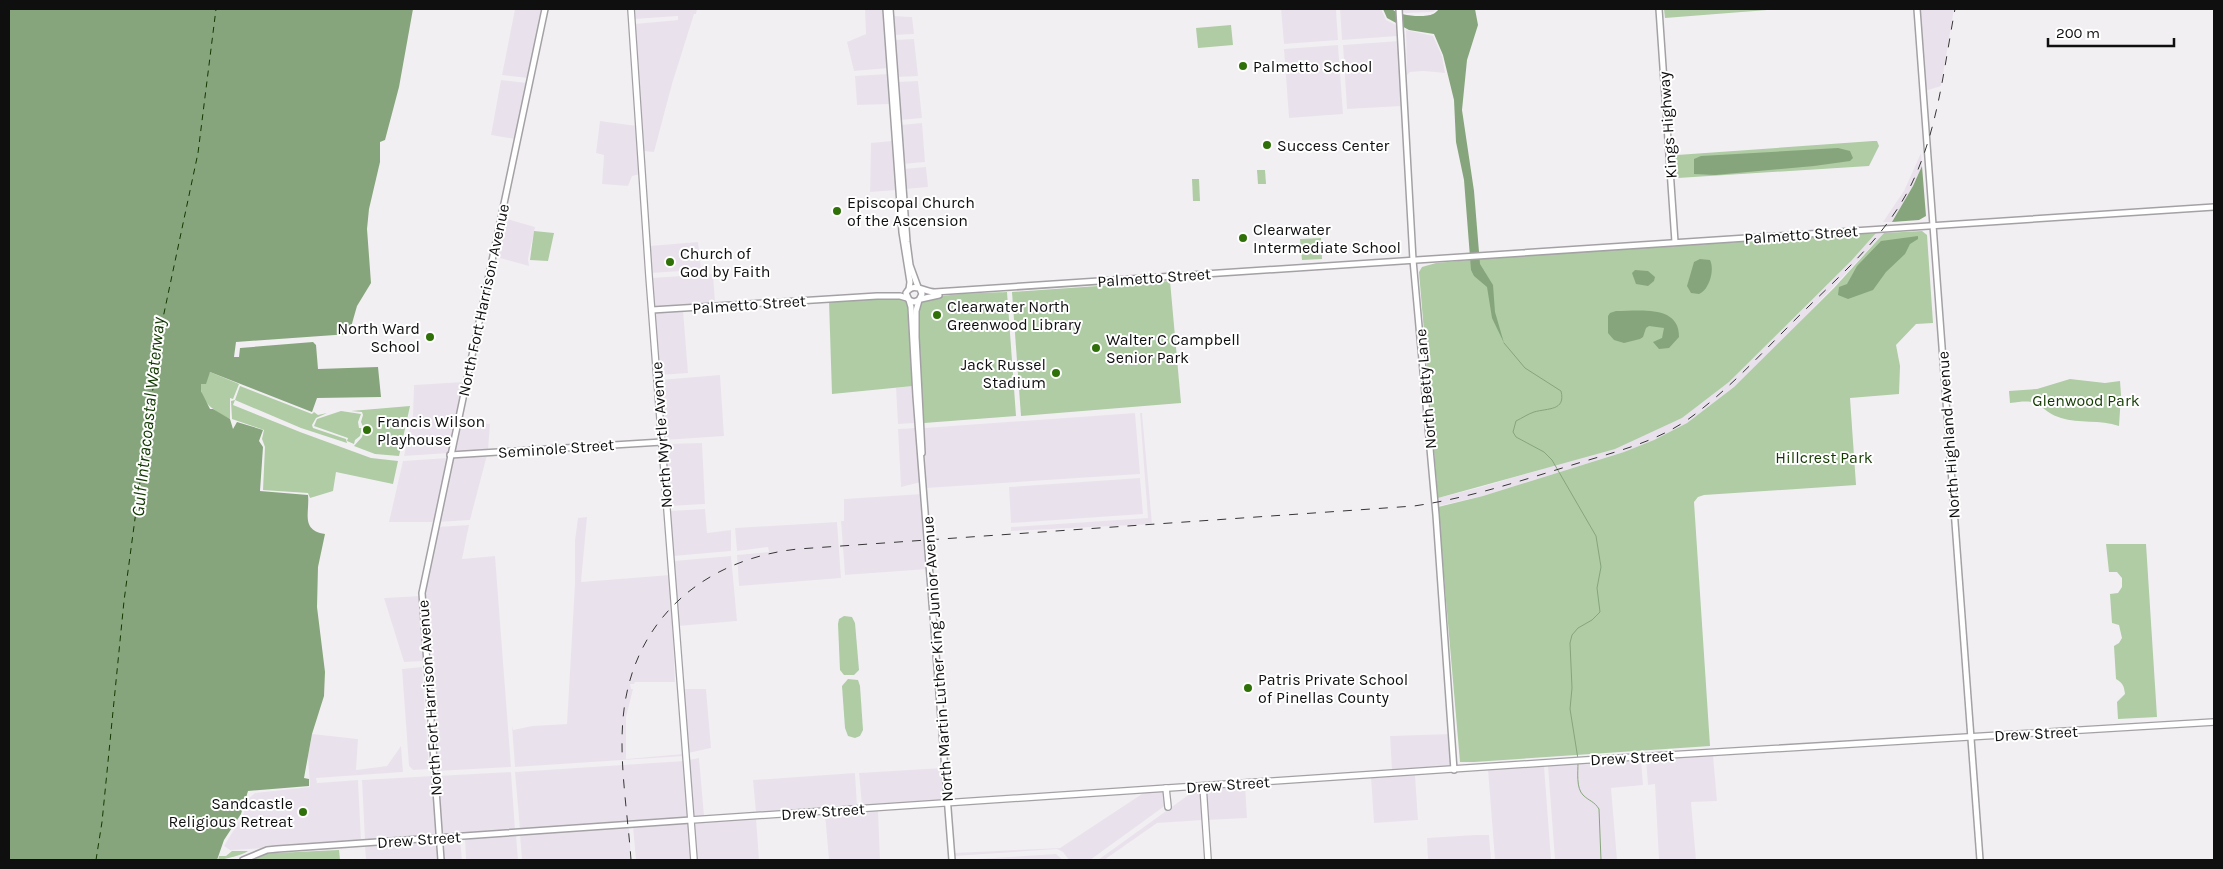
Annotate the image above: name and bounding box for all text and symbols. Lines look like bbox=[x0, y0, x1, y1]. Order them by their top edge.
scale bar bbox=[2048, 15, 2174, 47]
text: 200 m bbox=[2056, 24, 2100, 42]
place label: Palmetto School bbox=[1253, 57, 1372, 76]
marker: Palmetto School bbox=[1237, 60, 1249, 72]
street label: Kings Highway bbox=[1654, 70, 1681, 179]
place label: Success Center bbox=[1277, 136, 1390, 155]
marker: Success Center bbox=[1261, 139, 1273, 151]
place label: Episcopal Church of the Ascension bbox=[847, 193, 975, 230]
street label: North Fort Harrison Avenue bbox=[454, 202, 513, 398]
marker: Episcopal Church of the Ascension bbox=[831, 205, 843, 217]
place label: Clearwater Intermediate School bbox=[1253, 220, 1401, 257]
street label: Palmetto Street bbox=[1744, 221, 1858, 248]
marker: Clearwater Intermediate School bbox=[1237, 232, 1249, 244]
place label: Church of God by Faith bbox=[680, 244, 770, 281]
marker: Church of God by Faith bbox=[664, 256, 676, 268]
street label: Palmetto Street bbox=[1097, 264, 1211, 291]
street label: Palmetto Street bbox=[692, 291, 806, 318]
place label: Clearwater North Greenwood Library bbox=[947, 297, 1082, 334]
marker: Clearwater North Greenwood Library bbox=[931, 309, 943, 321]
water label: Gulf Intracoastal Waterway bbox=[127, 315, 170, 518]
place label: North Ward School bbox=[337, 319, 420, 356]
street label: North Betty Lane bbox=[1411, 328, 1440, 450]
place label: Walter C Campbell Senior Park bbox=[1106, 330, 1240, 367]
marker: North Ward School bbox=[424, 331, 436, 343]
marker: Walter C Campbell Senior Park bbox=[1090, 342, 1102, 354]
street label: North Highland Avenue bbox=[1933, 351, 1964, 519]
place label: Jack Russel Stadium bbox=[961, 355, 1046, 392]
street label: North Myrtle Avenue bbox=[647, 361, 676, 509]
marker: Jack Russel Stadium bbox=[1050, 367, 1062, 379]
park label: Glenwood Park bbox=[2032, 391, 2140, 410]
place label: Francis Wilson Playhouse bbox=[377, 412, 485, 449]
marker: Francis Wilson Playhouse bbox=[361, 424, 373, 436]
street label: Seminole Street bbox=[497, 435, 615, 462]
park label: Hillcrest Park bbox=[1775, 448, 1873, 467]
street label: North Martin Luther King Junior Avenue bbox=[918, 515, 957, 803]
street label: North Fort Harrison Avenue bbox=[413, 599, 446, 797]
place label: Patris Private School of Pinellas County bbox=[1258, 670, 1408, 707]
marker: Patris Private School of Pinellas County bbox=[1242, 682, 1254, 694]
street label: Drew Street bbox=[1994, 722, 2078, 745]
street label: Drew Street bbox=[1590, 746, 1674, 769]
street label: Drew Street bbox=[1186, 772, 1271, 797]
place label: Sandcastle Religious Retreat bbox=[168, 794, 293, 831]
street label: Drew Street bbox=[781, 799, 866, 824]
marker: Sandcastle Religious Retreat bbox=[297, 806, 309, 818]
street label: Drew Street bbox=[377, 827, 462, 852]

